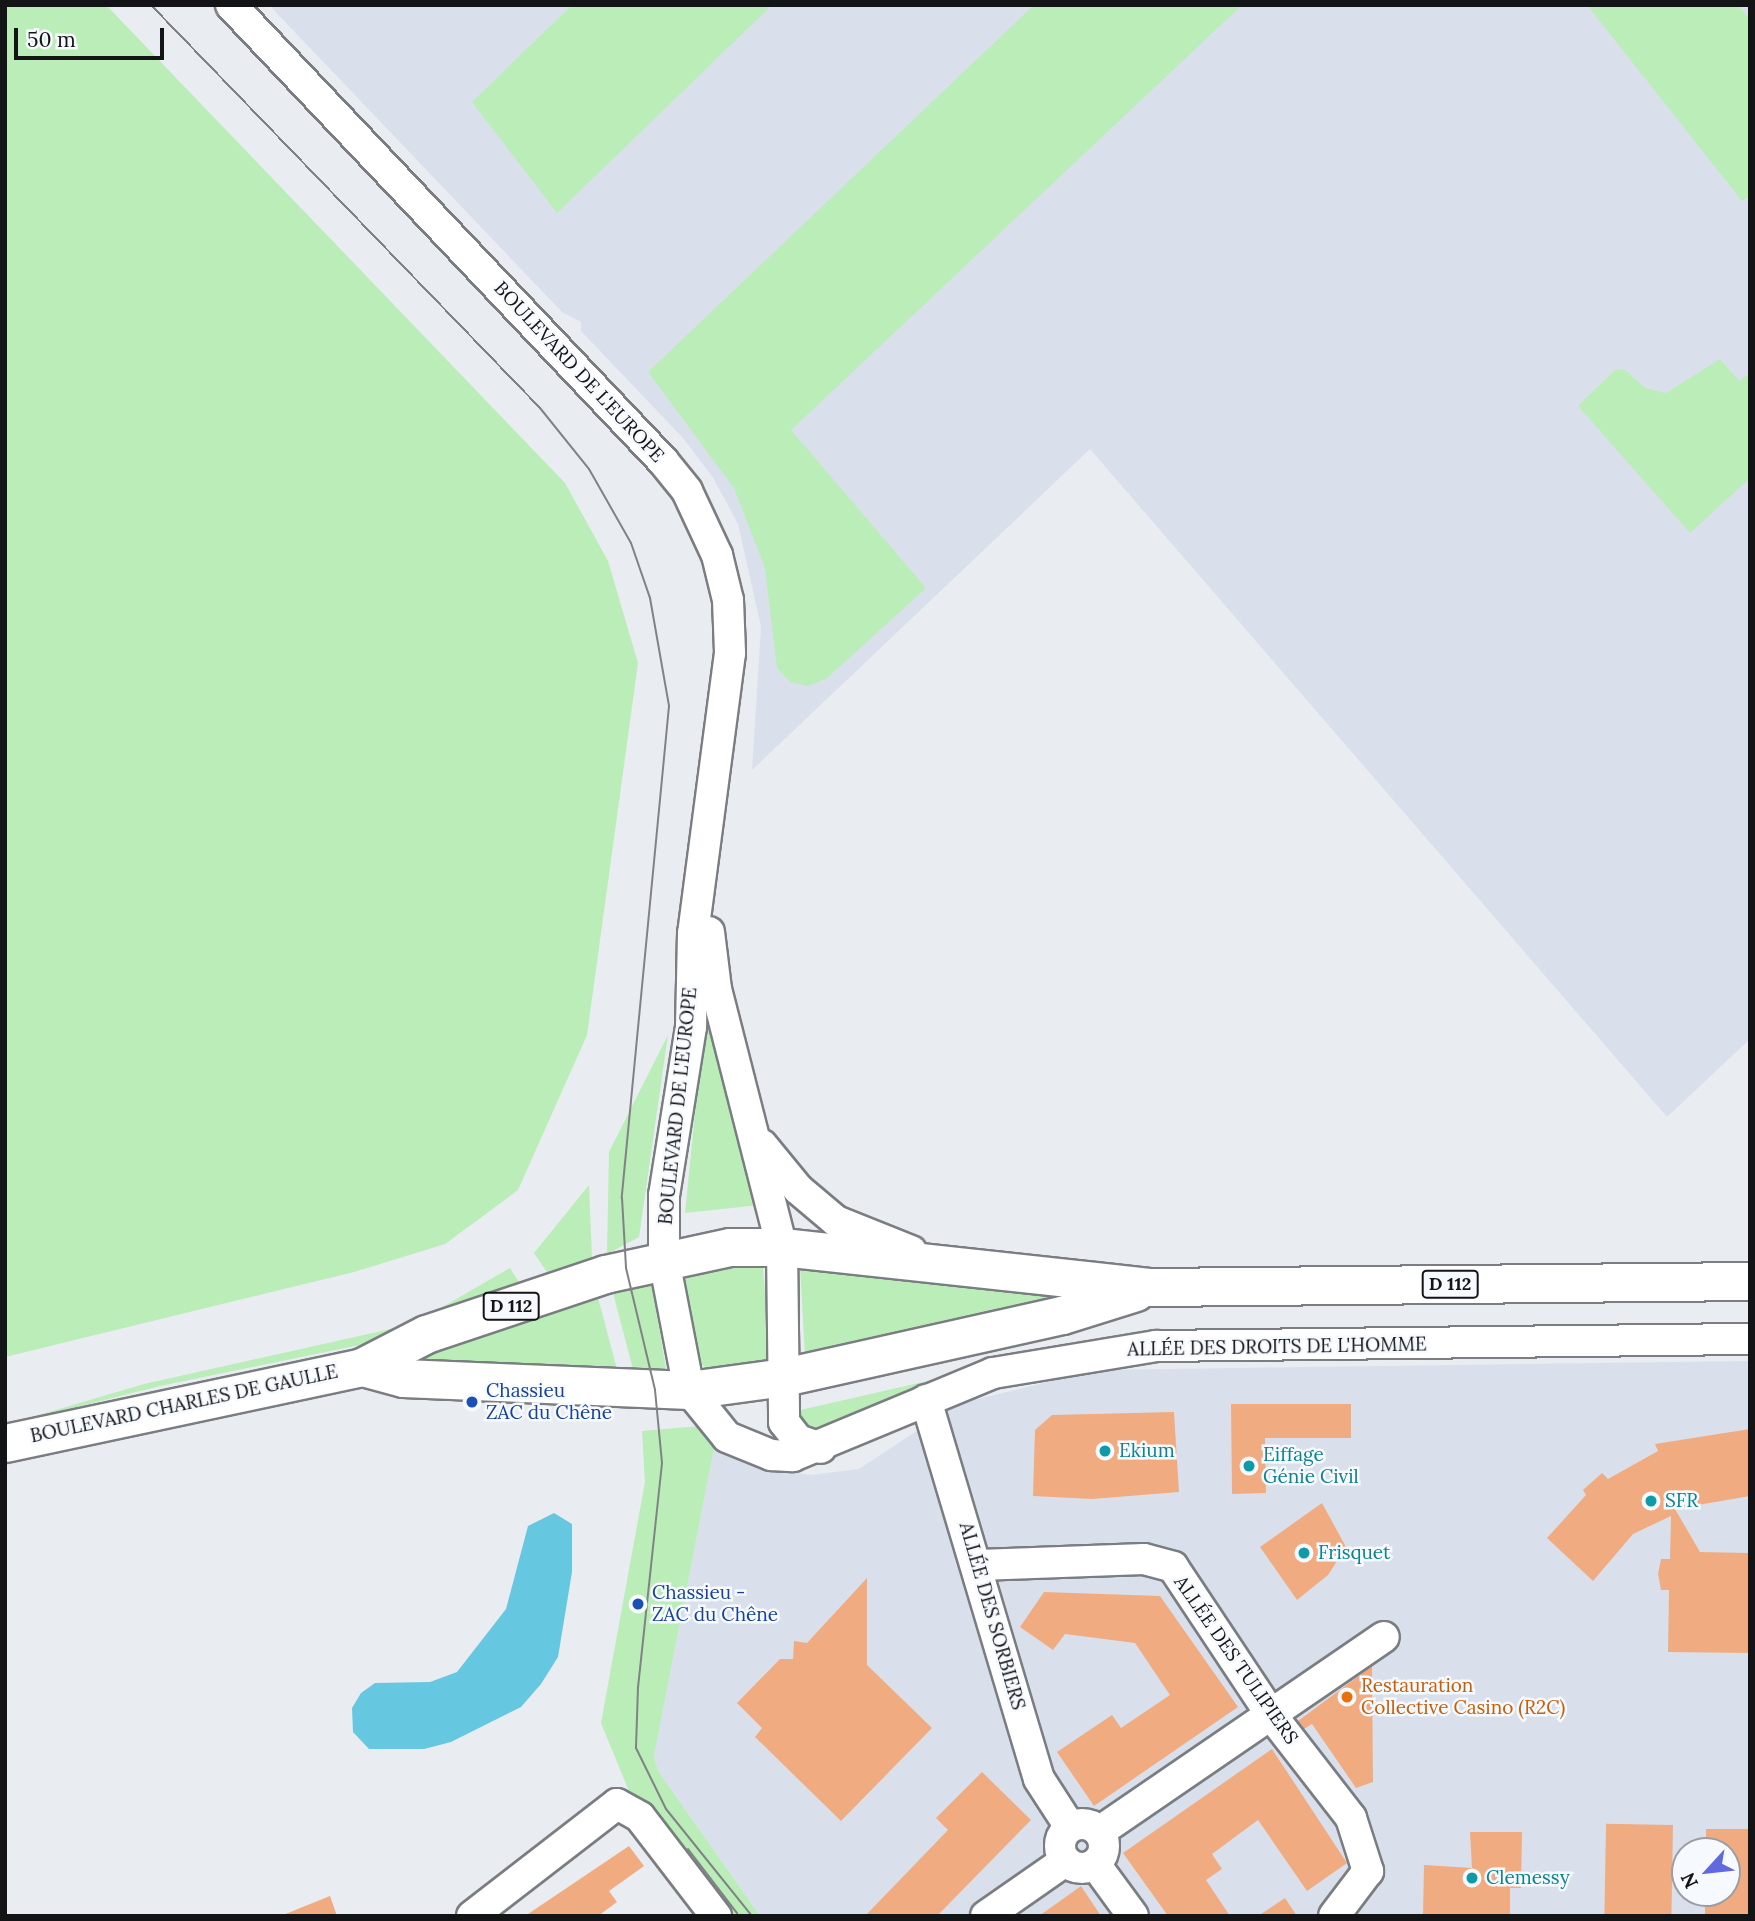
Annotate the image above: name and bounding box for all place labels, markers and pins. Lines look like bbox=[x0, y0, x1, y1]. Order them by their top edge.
place label: Chassieu ZAC du Chêne bbox=[486, 1380, 612, 1424]
marker: Chassieu ZAC du Chêne bbox=[464, 1394, 480, 1410]
place label: Ekium bbox=[1119, 1440, 1175, 1462]
marker: Ekium bbox=[1097, 1443, 1113, 1459]
place label: Eiffage Génie Civil bbox=[1263, 1444, 1359, 1488]
marker: Eiffage Génie Civil bbox=[1241, 1458, 1257, 1474]
place label: SFR bbox=[1665, 1490, 1698, 1512]
marker: SFR bbox=[1643, 1493, 1659, 1509]
place label: Frisquet bbox=[1318, 1542, 1390, 1564]
marker: Frisquet bbox=[1296, 1545, 1312, 1561]
place label: Chassieu - ZAC du Chêne bbox=[652, 1582, 778, 1626]
marker: Chassieu - ZAC du Chêne bbox=[630, 1596, 646, 1612]
place label: Restauration Collective Casino (R2C) bbox=[1361, 1675, 1565, 1719]
marker: Restauration Collective Casino (R2C) bbox=[1339, 1689, 1355, 1705]
place label: Clemessy bbox=[1486, 1867, 1570, 1889]
marker: Clemessy bbox=[1464, 1870, 1480, 1886]

